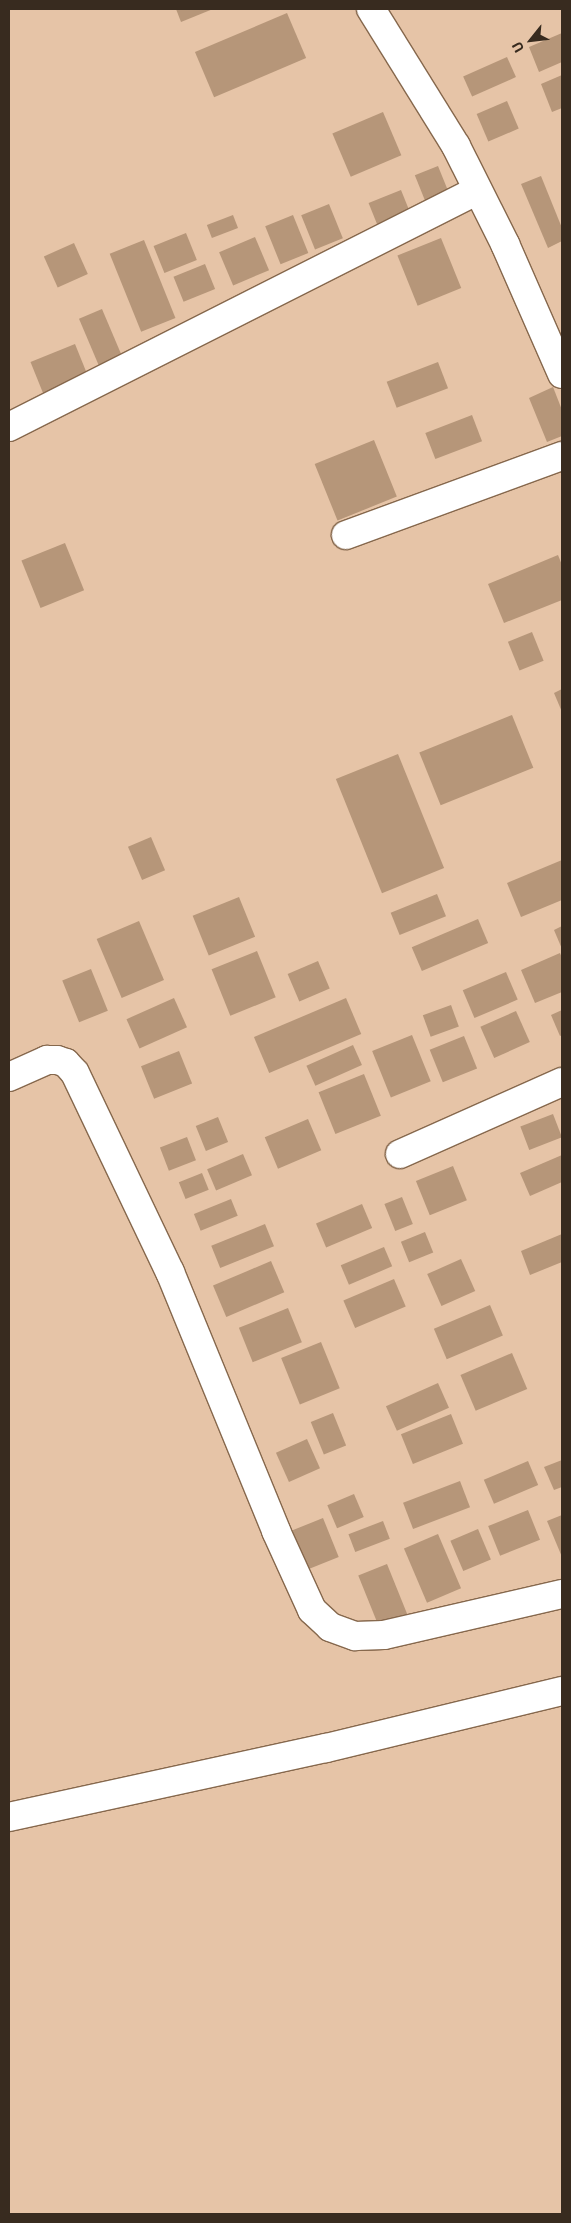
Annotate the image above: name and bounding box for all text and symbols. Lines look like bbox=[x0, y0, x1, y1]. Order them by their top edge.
north arrow bbox=[506, 15, 556, 65]
text: U bbox=[508, 39, 527, 56]

